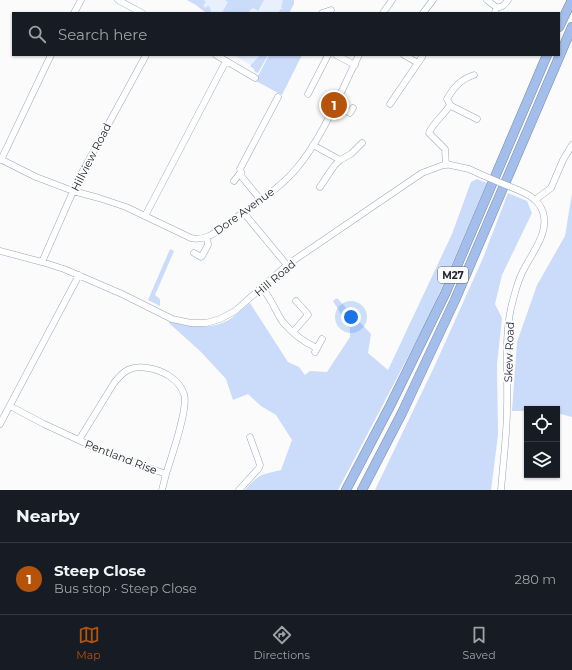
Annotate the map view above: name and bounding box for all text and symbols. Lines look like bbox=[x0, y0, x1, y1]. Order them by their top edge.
search box bbox=[12, 12, 560, 56]
icon: search bbox=[26, 23, 48, 45]
text: Search here bbox=[58, 25, 147, 44]
pin: 1 bbox=[321, 90, 347, 120]
street label: Hillview Road bbox=[68, 121, 114, 193]
street label: Dore Avenue bbox=[211, 184, 277, 238]
street label: Hill Road bbox=[252, 257, 298, 299]
road number: M27 bbox=[438, 267, 468, 283]
your location bbox=[341, 307, 361, 327]
street label: Skew Road bbox=[501, 321, 517, 383]
map controls bbox=[524, 406, 560, 478]
button: locate bbox=[524, 406, 560, 442]
street label: Pentland Rise bbox=[83, 437, 160, 477]
button: layers bbox=[524, 442, 560, 478]
text: Nearby bbox=[16, 506, 80, 526]
text: Steep Close bbox=[54, 561, 146, 580]
text: 1 bbox=[26, 571, 32, 587]
text: 280 m bbox=[515, 571, 556, 587]
text: Bus stop · Steep Close bbox=[54, 580, 197, 596]
tab: Map bbox=[76, 624, 101, 662]
tab: Directions bbox=[254, 624, 310, 662]
tab: Saved bbox=[463, 624, 496, 662]

